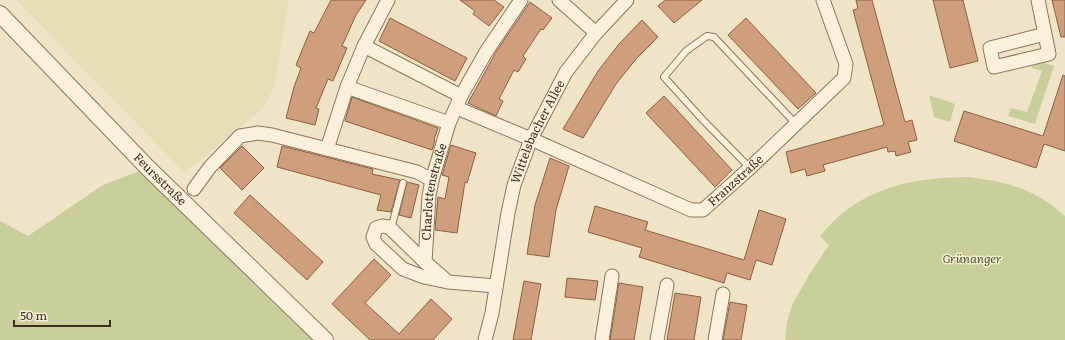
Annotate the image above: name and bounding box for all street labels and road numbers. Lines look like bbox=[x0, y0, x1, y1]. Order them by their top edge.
street label: Wittelsbacher Allee bbox=[505, 76, 568, 186]
street label: Charlottenstraße bbox=[416, 141, 451, 241]
street label: Feursstraße bbox=[130, 148, 191, 209]
street label: Franzstraße bbox=[703, 150, 767, 210]

